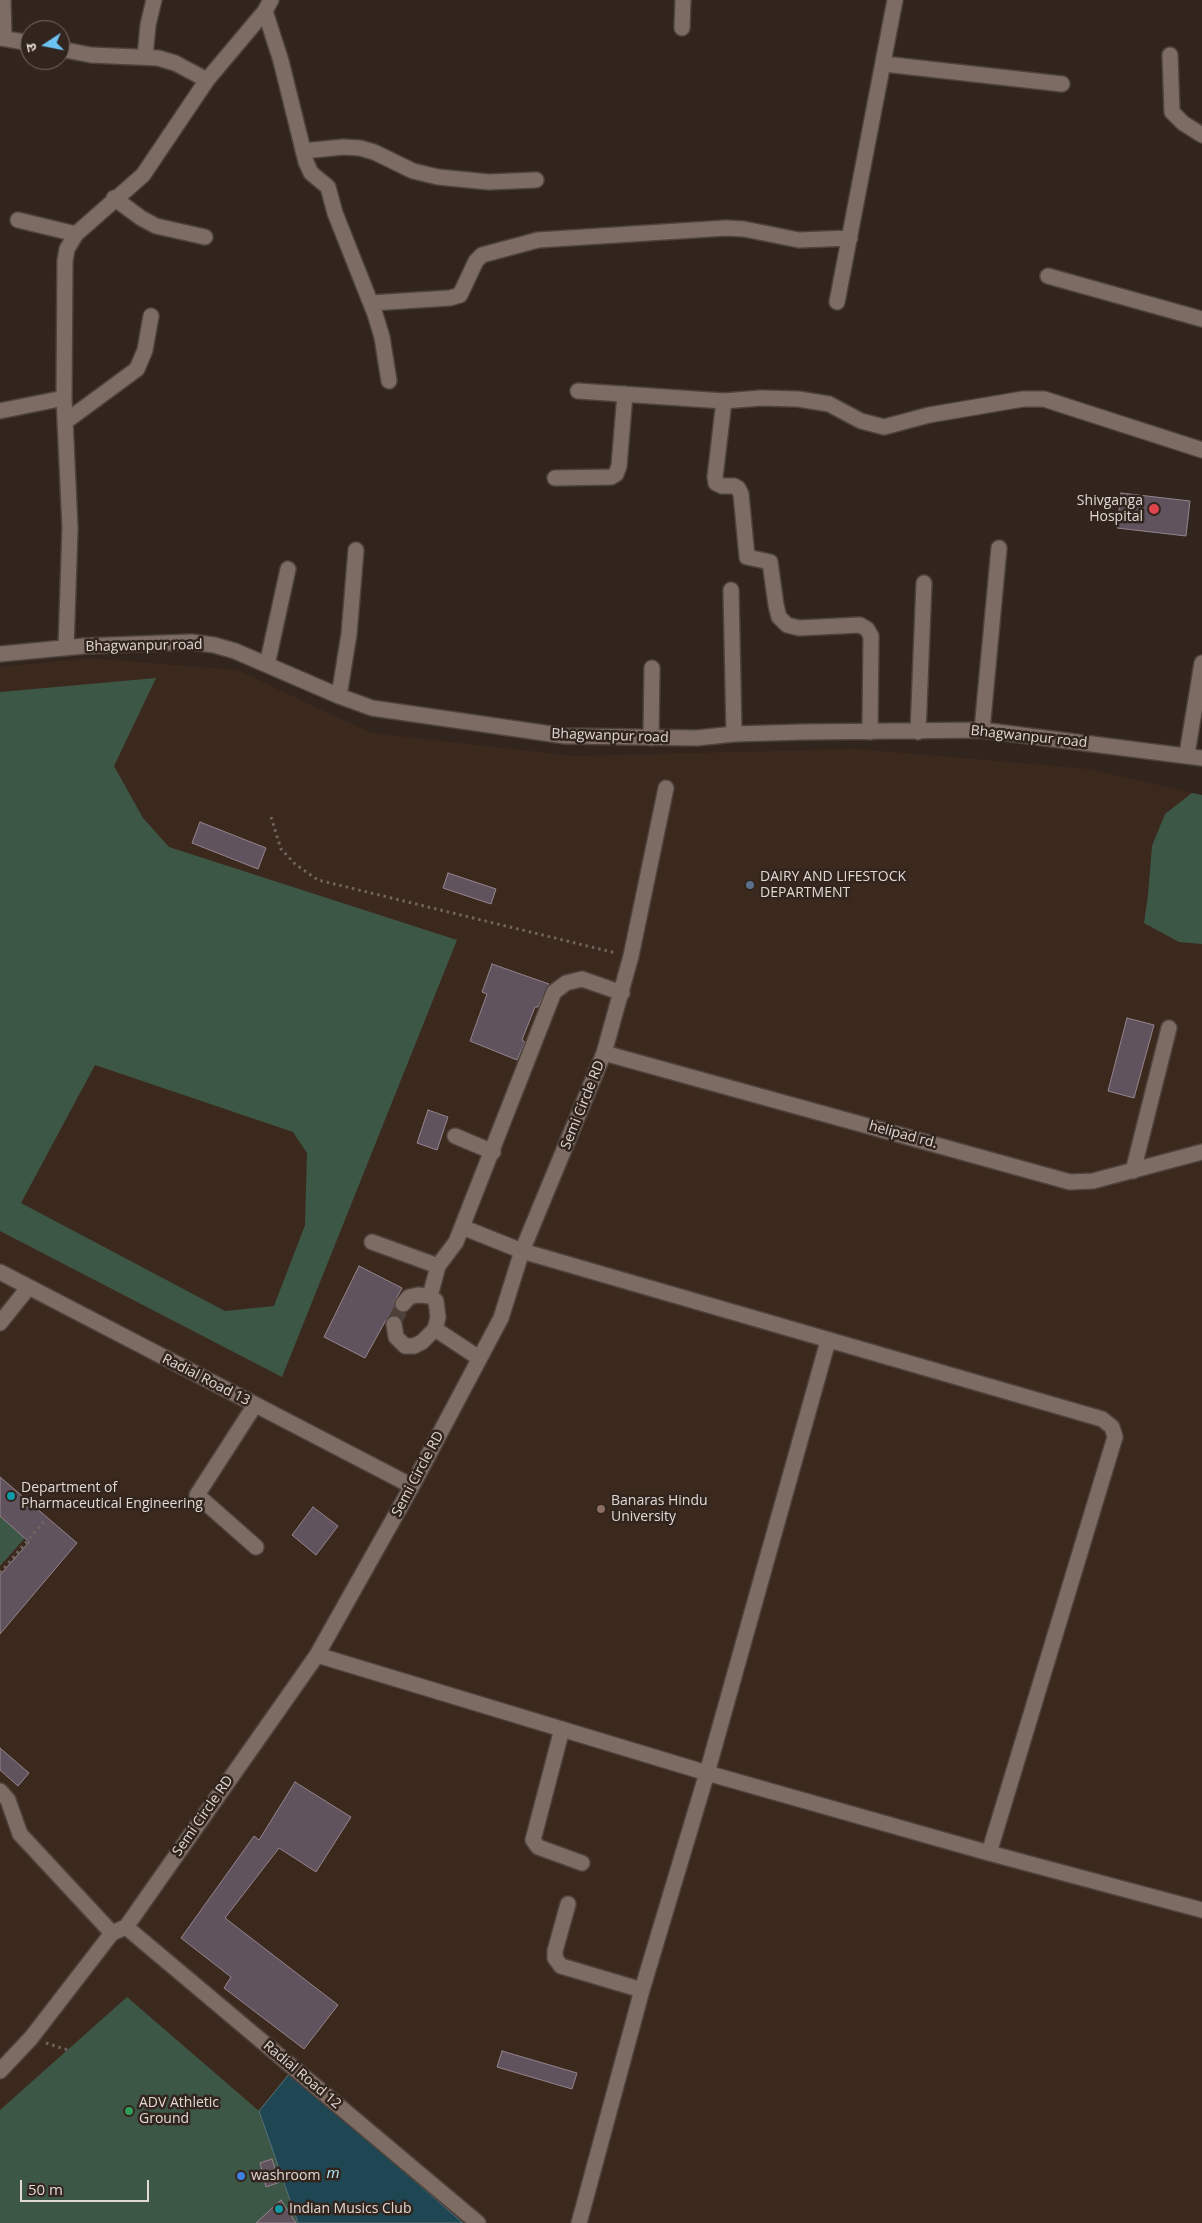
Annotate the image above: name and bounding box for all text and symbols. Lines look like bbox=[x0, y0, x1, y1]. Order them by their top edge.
north arrow bbox=[20, 20, 70, 70]
text: उ bbox=[21, 42, 41, 54]
place label: Shivganga Hospital bbox=[1077, 493, 1143, 526]
marker: Shivganga Hospital bbox=[1147, 502, 1161, 516]
street label: Bhagwanpur road bbox=[85, 637, 203, 655]
street label: Bhagwanpur road bbox=[970, 723, 1088, 751]
street label: Bhagwanpur road bbox=[551, 726, 669, 746]
place label: DAIRY AND LIFESTOCK DEPARTMENT bbox=[760, 869, 906, 902]
marker: DAIRY AND LIFESTOCK DEPARTMENT bbox=[744, 879, 756, 891]
street label: Semi Circle RD bbox=[558, 1058, 608, 1152]
street label: helipad rd. bbox=[867, 1118, 939, 1152]
street label: Radial Road 13 bbox=[159, 1351, 253, 1409]
street label: Semi Circle RD bbox=[388, 1428, 448, 1520]
place label: Department of Pharmaceutical Engineering bbox=[21, 1480, 203, 1512]
marker: Department of Pharmaceutical Engineering bbox=[5, 1490, 17, 1502]
place label: Banaras Hindu University bbox=[611, 1493, 708, 1525]
marker: Banaras Hindu University bbox=[595, 1503, 607, 1515]
street label: Semi Circle RD bbox=[169, 1773, 237, 1859]
street label: Radial Road 12 bbox=[260, 2038, 344, 2112]
place label: ADV Athletic Ground bbox=[139, 2095, 219, 2128]
marker: ADV Athletic Ground bbox=[123, 2105, 135, 2117]
water label: m bbox=[326, 2165, 340, 2183]
place label: washroom bbox=[251, 2168, 320, 2184]
scale bar bbox=[22, 2170, 151, 2202]
marker: washroom bbox=[235, 2170, 247, 2182]
text: 50 m bbox=[28, 2179, 63, 2199]
place label: Indian Musics Club bbox=[289, 2201, 412, 2217]
marker: Indian Musics Club bbox=[273, 2203, 285, 2215]

